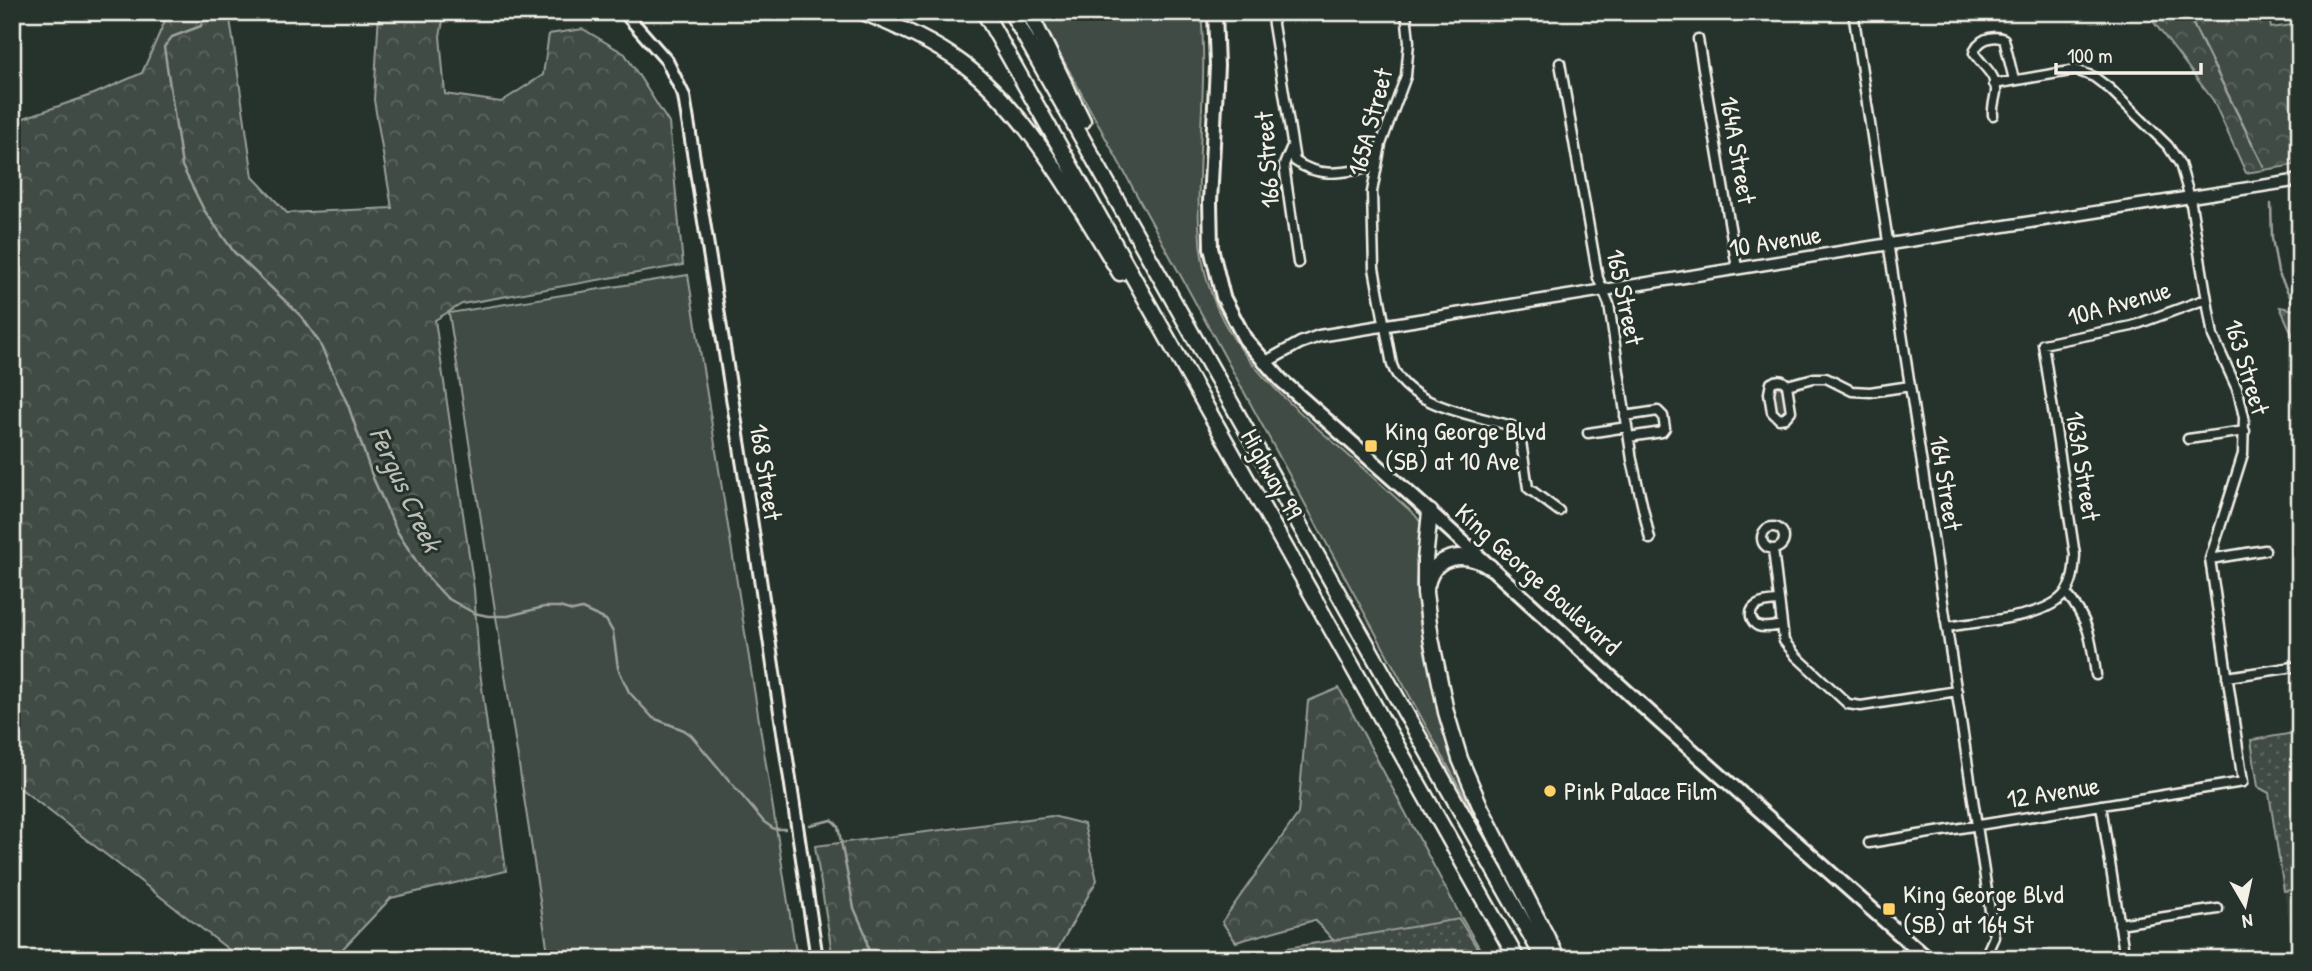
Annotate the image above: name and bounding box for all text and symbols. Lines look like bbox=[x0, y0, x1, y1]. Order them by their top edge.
scale bar bbox=[2056, 32, 2202, 76]
text: 100 m bbox=[2067, 41, 2113, 70]
street label: 165A Street bbox=[1338, 63, 1401, 180]
street label: 164A Street bbox=[1712, 93, 1765, 208]
street label: 166 Street bbox=[1246, 110, 1287, 209]
street label: 10 Avenue bbox=[1726, 216, 1824, 265]
street label: 165 Street bbox=[1598, 246, 1653, 349]
street label: 10A Avenue bbox=[2063, 271, 2174, 334]
street label: 163 Street bbox=[2216, 315, 2279, 420]
street label: 163A Street bbox=[2058, 409, 2110, 524]
place label: King George Blvd (SB) at 10 Ave bbox=[1385, 413, 1546, 478]
water label: Fergus Creek bbox=[361, 421, 452, 560]
street label: 168 Street bbox=[742, 421, 792, 524]
street label: Highway 99 bbox=[1233, 422, 1312, 525]
street label: 164 Street bbox=[1922, 433, 1971, 534]
marker: King George Blvd (SB) at 10 Ave bbox=[1363, 438, 1379, 454]
street label: King George Boulevard bbox=[1448, 495, 1629, 663]
street label: 12 Avenue bbox=[2004, 767, 2102, 816]
place label: Pink Palace Film bbox=[1564, 773, 1717, 808]
marker: Pink Palace Film bbox=[1542, 783, 1558, 799]
north arrow bbox=[2210, 870, 2280, 940]
place label: King George Blvd (SB) at 164 St bbox=[1903, 876, 2064, 941]
marker: King George Blvd (SB) at 164 St bbox=[1881, 901, 1897, 917]
text: N bbox=[2241, 908, 2255, 935]

